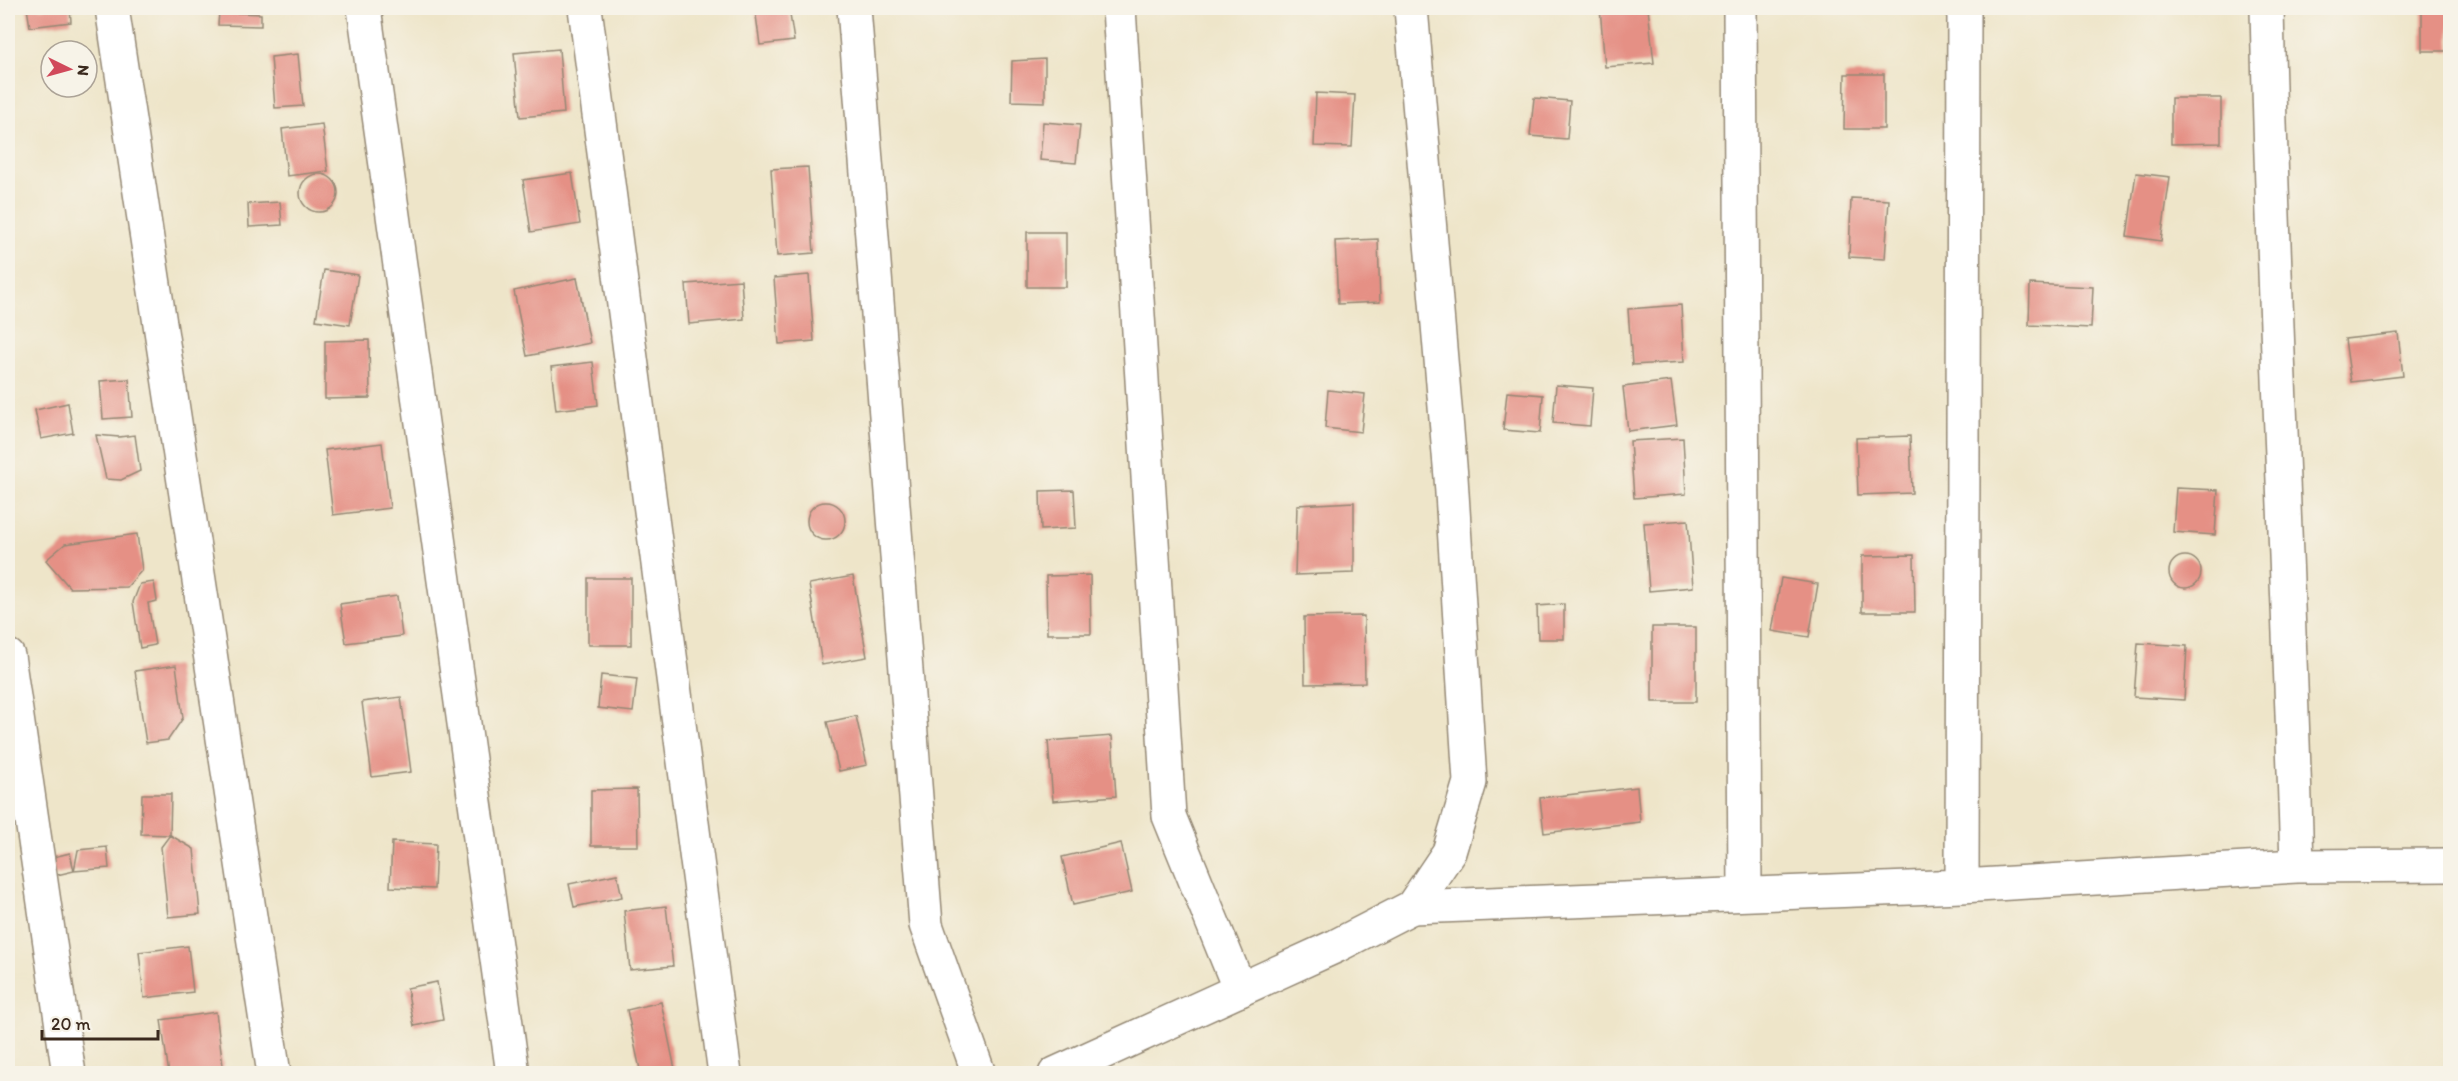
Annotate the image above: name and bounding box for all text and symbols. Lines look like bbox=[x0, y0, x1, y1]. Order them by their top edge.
north arrow bbox=[39, 39, 99, 99]
text: N bbox=[74, 64, 93, 76]
scale bar bbox=[42, 1003, 158, 1041]
text: 20 m bbox=[51, 1013, 91, 1035]

